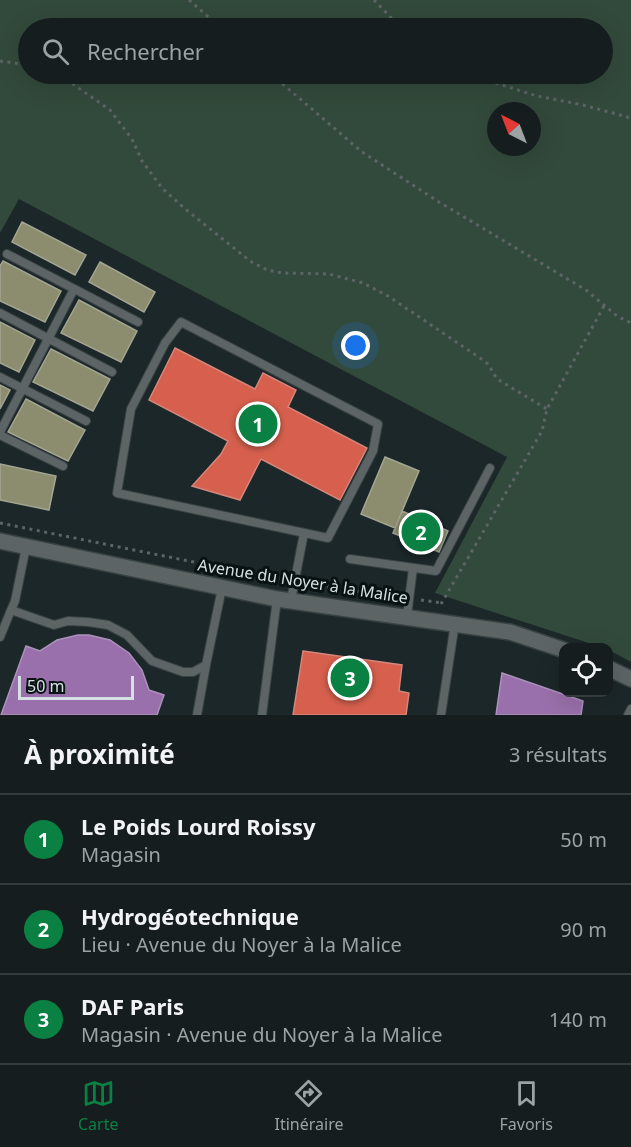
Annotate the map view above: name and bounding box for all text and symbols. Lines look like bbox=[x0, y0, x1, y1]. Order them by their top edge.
search box bbox=[18, 18, 613, 84]
icon: search bbox=[39, 35, 72, 68]
text: Rechercher bbox=[87, 36, 204, 66]
north arrow bbox=[487, 102, 541, 156]
your location bbox=[341, 331, 370, 360]
pin: 1 bbox=[238, 402, 278, 446]
pin: 2 bbox=[402, 510, 440, 554]
street label: Avenue du Noyer à la Malice bbox=[196, 554, 410, 608]
map controls bbox=[559, 643, 613, 697]
button: locate bbox=[559, 643, 613, 697]
pin: 3 bbox=[330, 656, 370, 700]
scale bar bbox=[18, 673, 134, 700]
text: 50 m bbox=[27, 675, 64, 697]
text: À proximité bbox=[24, 736, 175, 772]
text: 3 résultats bbox=[509, 741, 607, 768]
text: Le Poids Lourd Roissy bbox=[81, 811, 316, 841]
text: 1 bbox=[38, 826, 49, 853]
text: 50 m bbox=[560, 826, 607, 853]
text: Magasin bbox=[81, 841, 161, 868]
text: Hydrogéotechnique bbox=[81, 901, 299, 931]
text: 2 bbox=[38, 916, 49, 943]
text: 90 m bbox=[560, 916, 607, 943]
text: Lieu · Avenue du Noyer à la Malice bbox=[81, 931, 402, 958]
text: DAF Paris bbox=[81, 991, 184, 1021]
text: 3 bbox=[38, 1006, 49, 1033]
text: 140 m bbox=[549, 1006, 607, 1033]
text: Magasin · Avenue du Noyer à la Malice bbox=[81, 1021, 442, 1048]
tab: Carte bbox=[78, 1077, 119, 1135]
tab: Itinéraire bbox=[275, 1077, 343, 1135]
tab: Favoris bbox=[499, 1077, 553, 1135]

